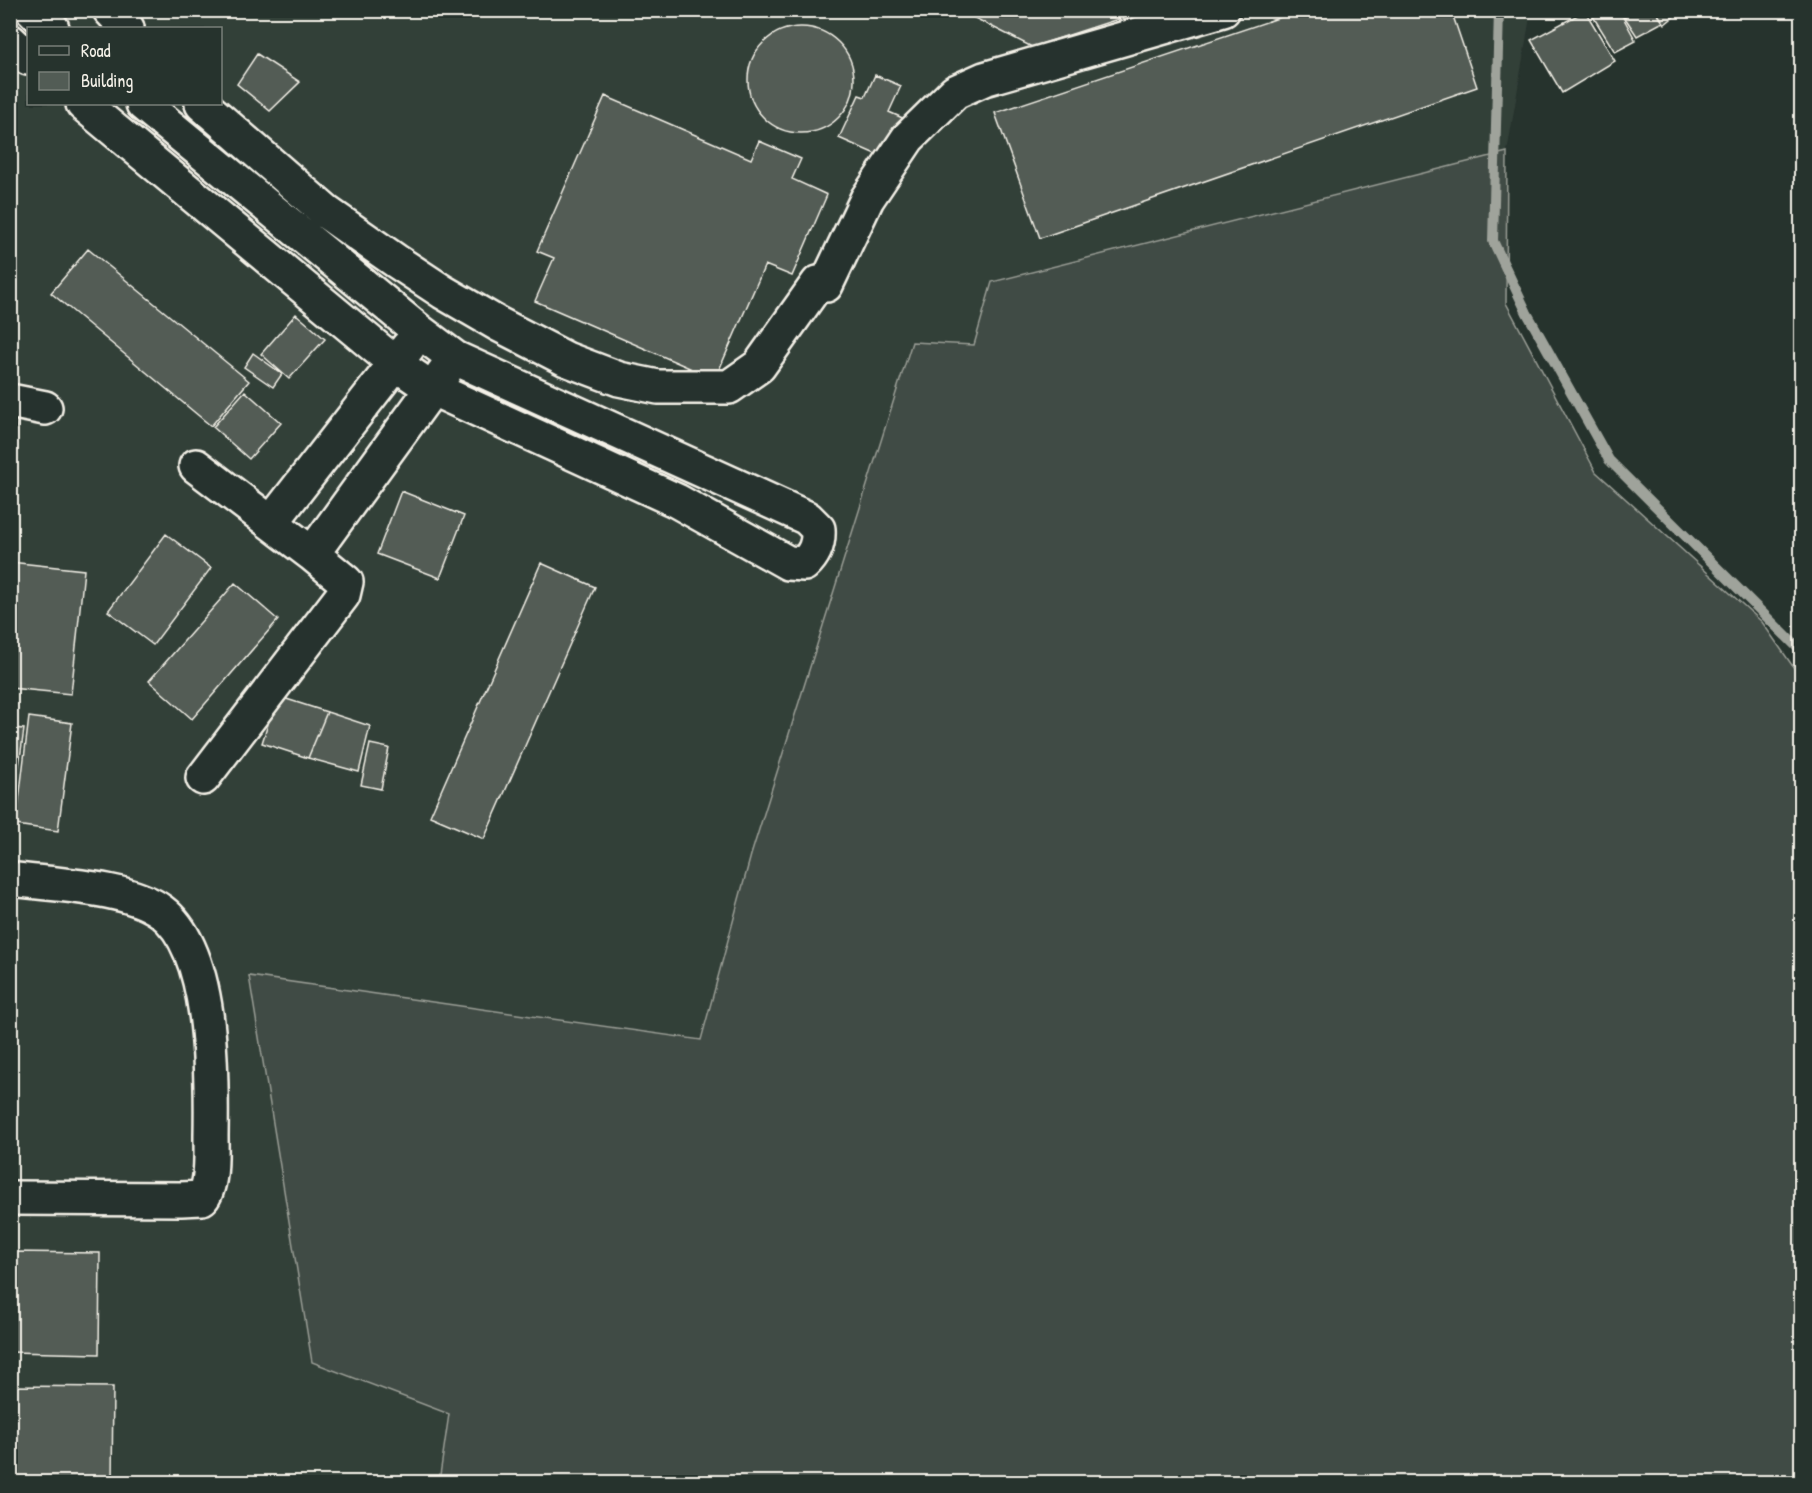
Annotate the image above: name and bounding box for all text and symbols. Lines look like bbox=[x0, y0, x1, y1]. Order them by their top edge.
legend bbox=[27, 27, 222, 105]
text: Road bbox=[81, 38, 111, 63]
text: Building bbox=[81, 68, 133, 93]

